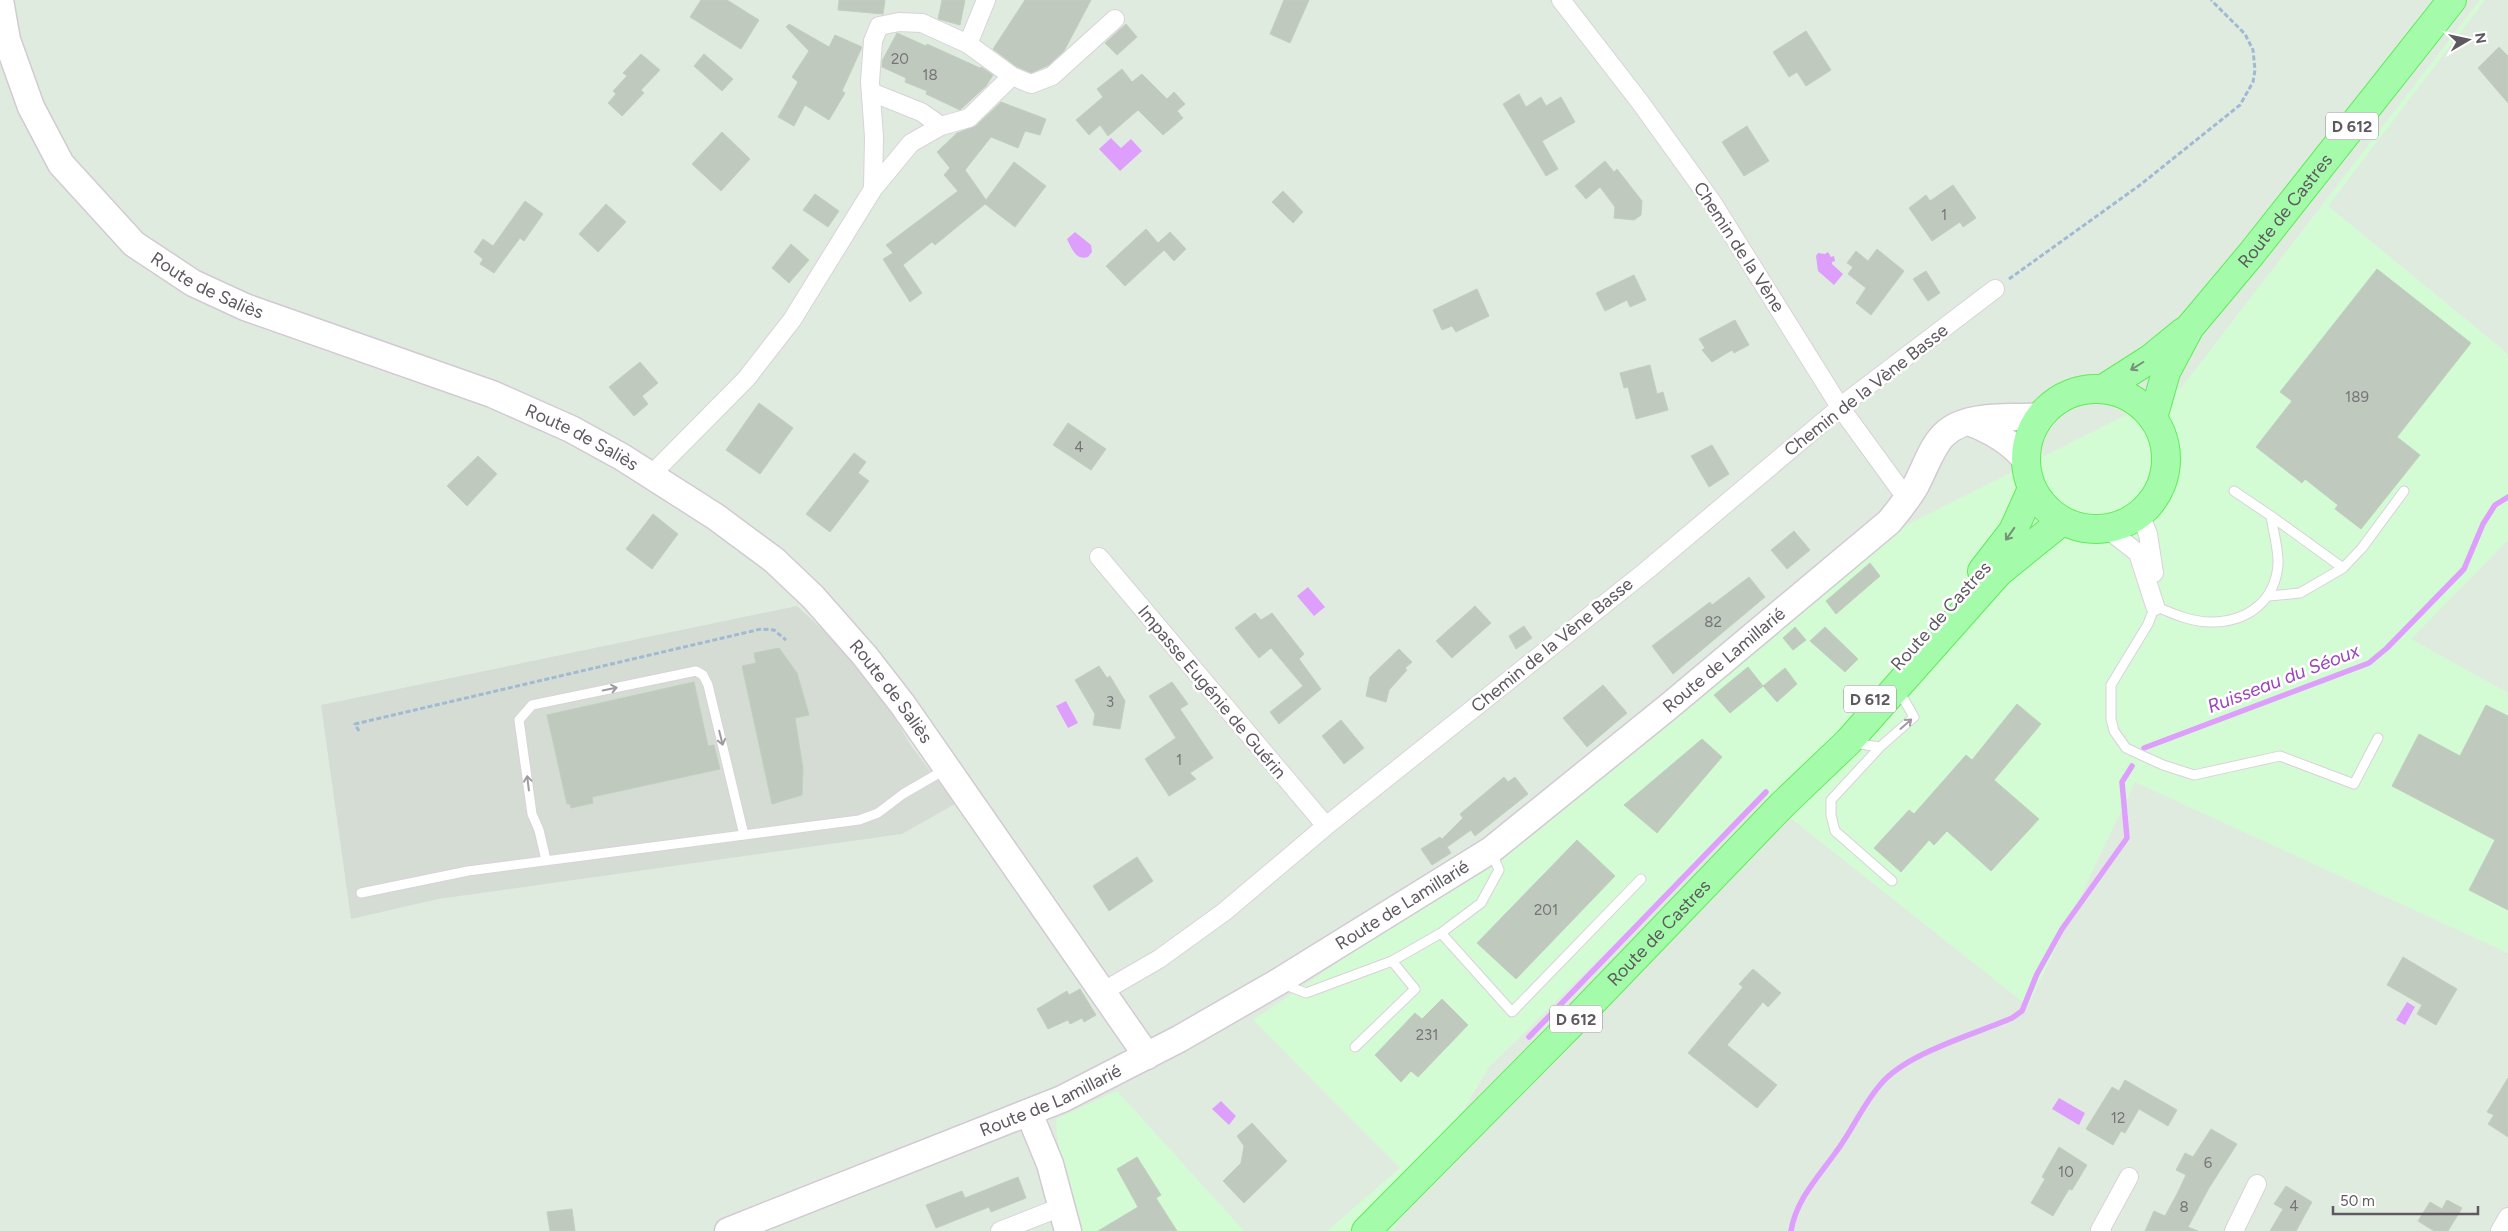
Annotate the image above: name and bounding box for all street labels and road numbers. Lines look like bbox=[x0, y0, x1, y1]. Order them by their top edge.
road number: D 612 bbox=[2326, 112, 2378, 140]
street label: Route de Castres bbox=[2233, 149, 2337, 272]
street label: Chemin de la Vène bbox=[1689, 178, 1789, 316]
street label: Route de Saliès bbox=[147, 247, 266, 324]
street label: Chemin de la Vène Basse bbox=[1780, 319, 1952, 461]
street label: Route de Saliès bbox=[522, 399, 642, 476]
street label: Route de Castres bbox=[1886, 557, 1996, 675]
street label: Chemin de la Vène Basse bbox=[1467, 573, 1638, 717]
street label: Impasse Eugénie de Guérin bbox=[1133, 601, 1291, 783]
street label: Route de Lamillarié bbox=[1658, 603, 1790, 718]
street label: Route de Saliès bbox=[845, 635, 937, 747]
road number: D 612 bbox=[1844, 686, 1896, 712]
street label: Route de Lamillarié bbox=[1331, 855, 1473, 955]
street label: Route de Castres bbox=[1603, 875, 1715, 991]
road number: D 612 bbox=[1550, 1006, 1602, 1032]
street label: Route de Lamillarié bbox=[976, 1059, 1125, 1141]

